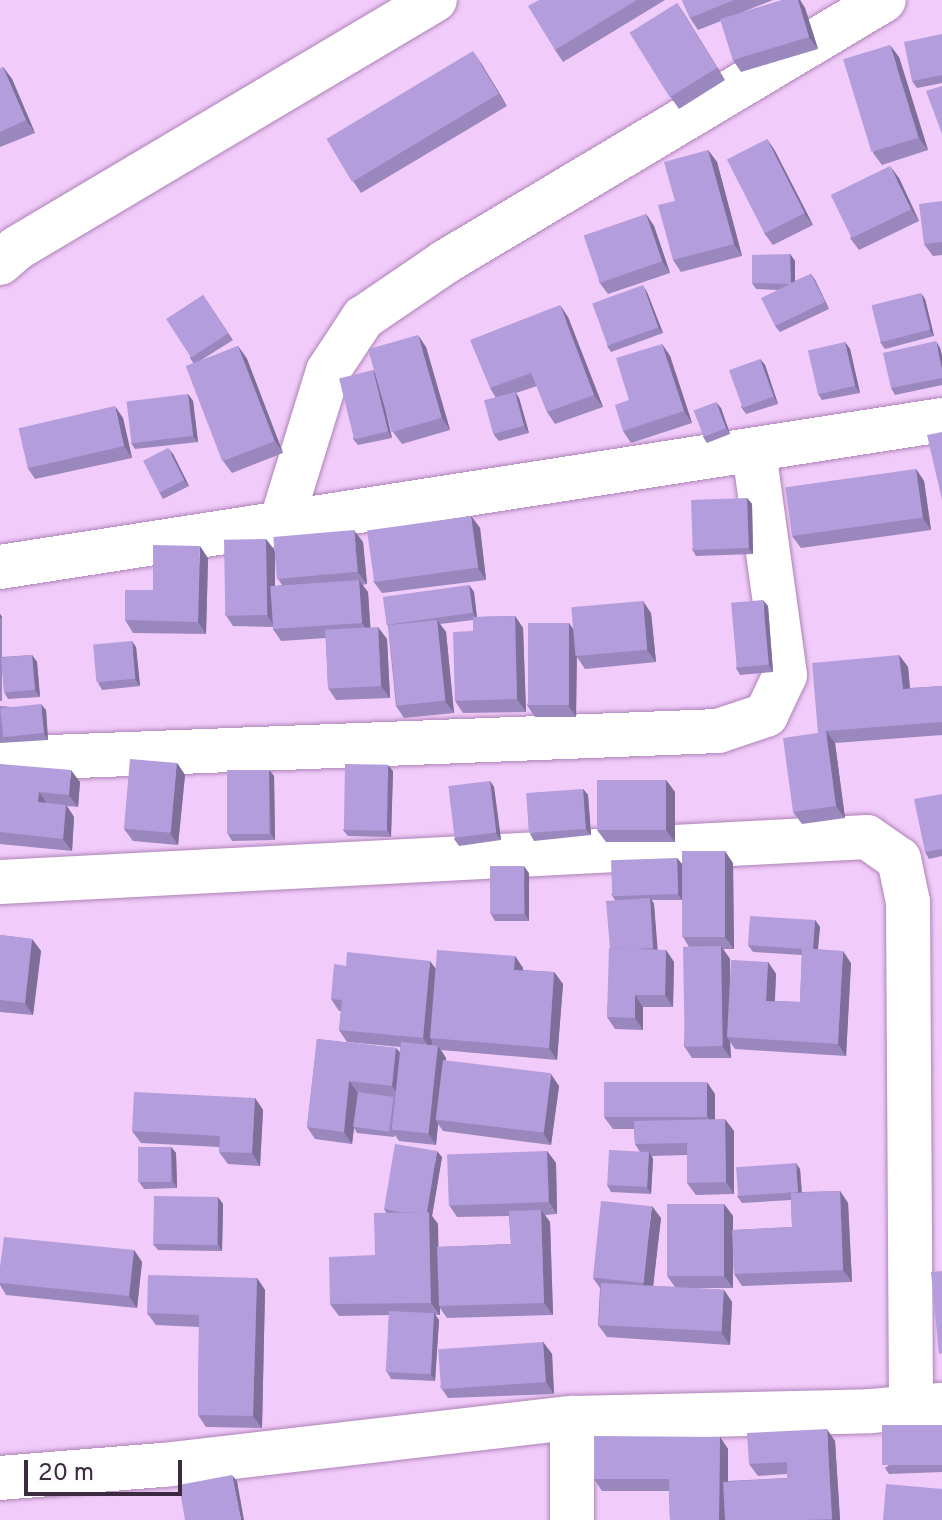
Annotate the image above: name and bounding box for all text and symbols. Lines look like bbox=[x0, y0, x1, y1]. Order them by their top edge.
scale bar bbox=[28, 1444, 186, 1494]
text: 20 m bbox=[38, 1459, 94, 1489]

